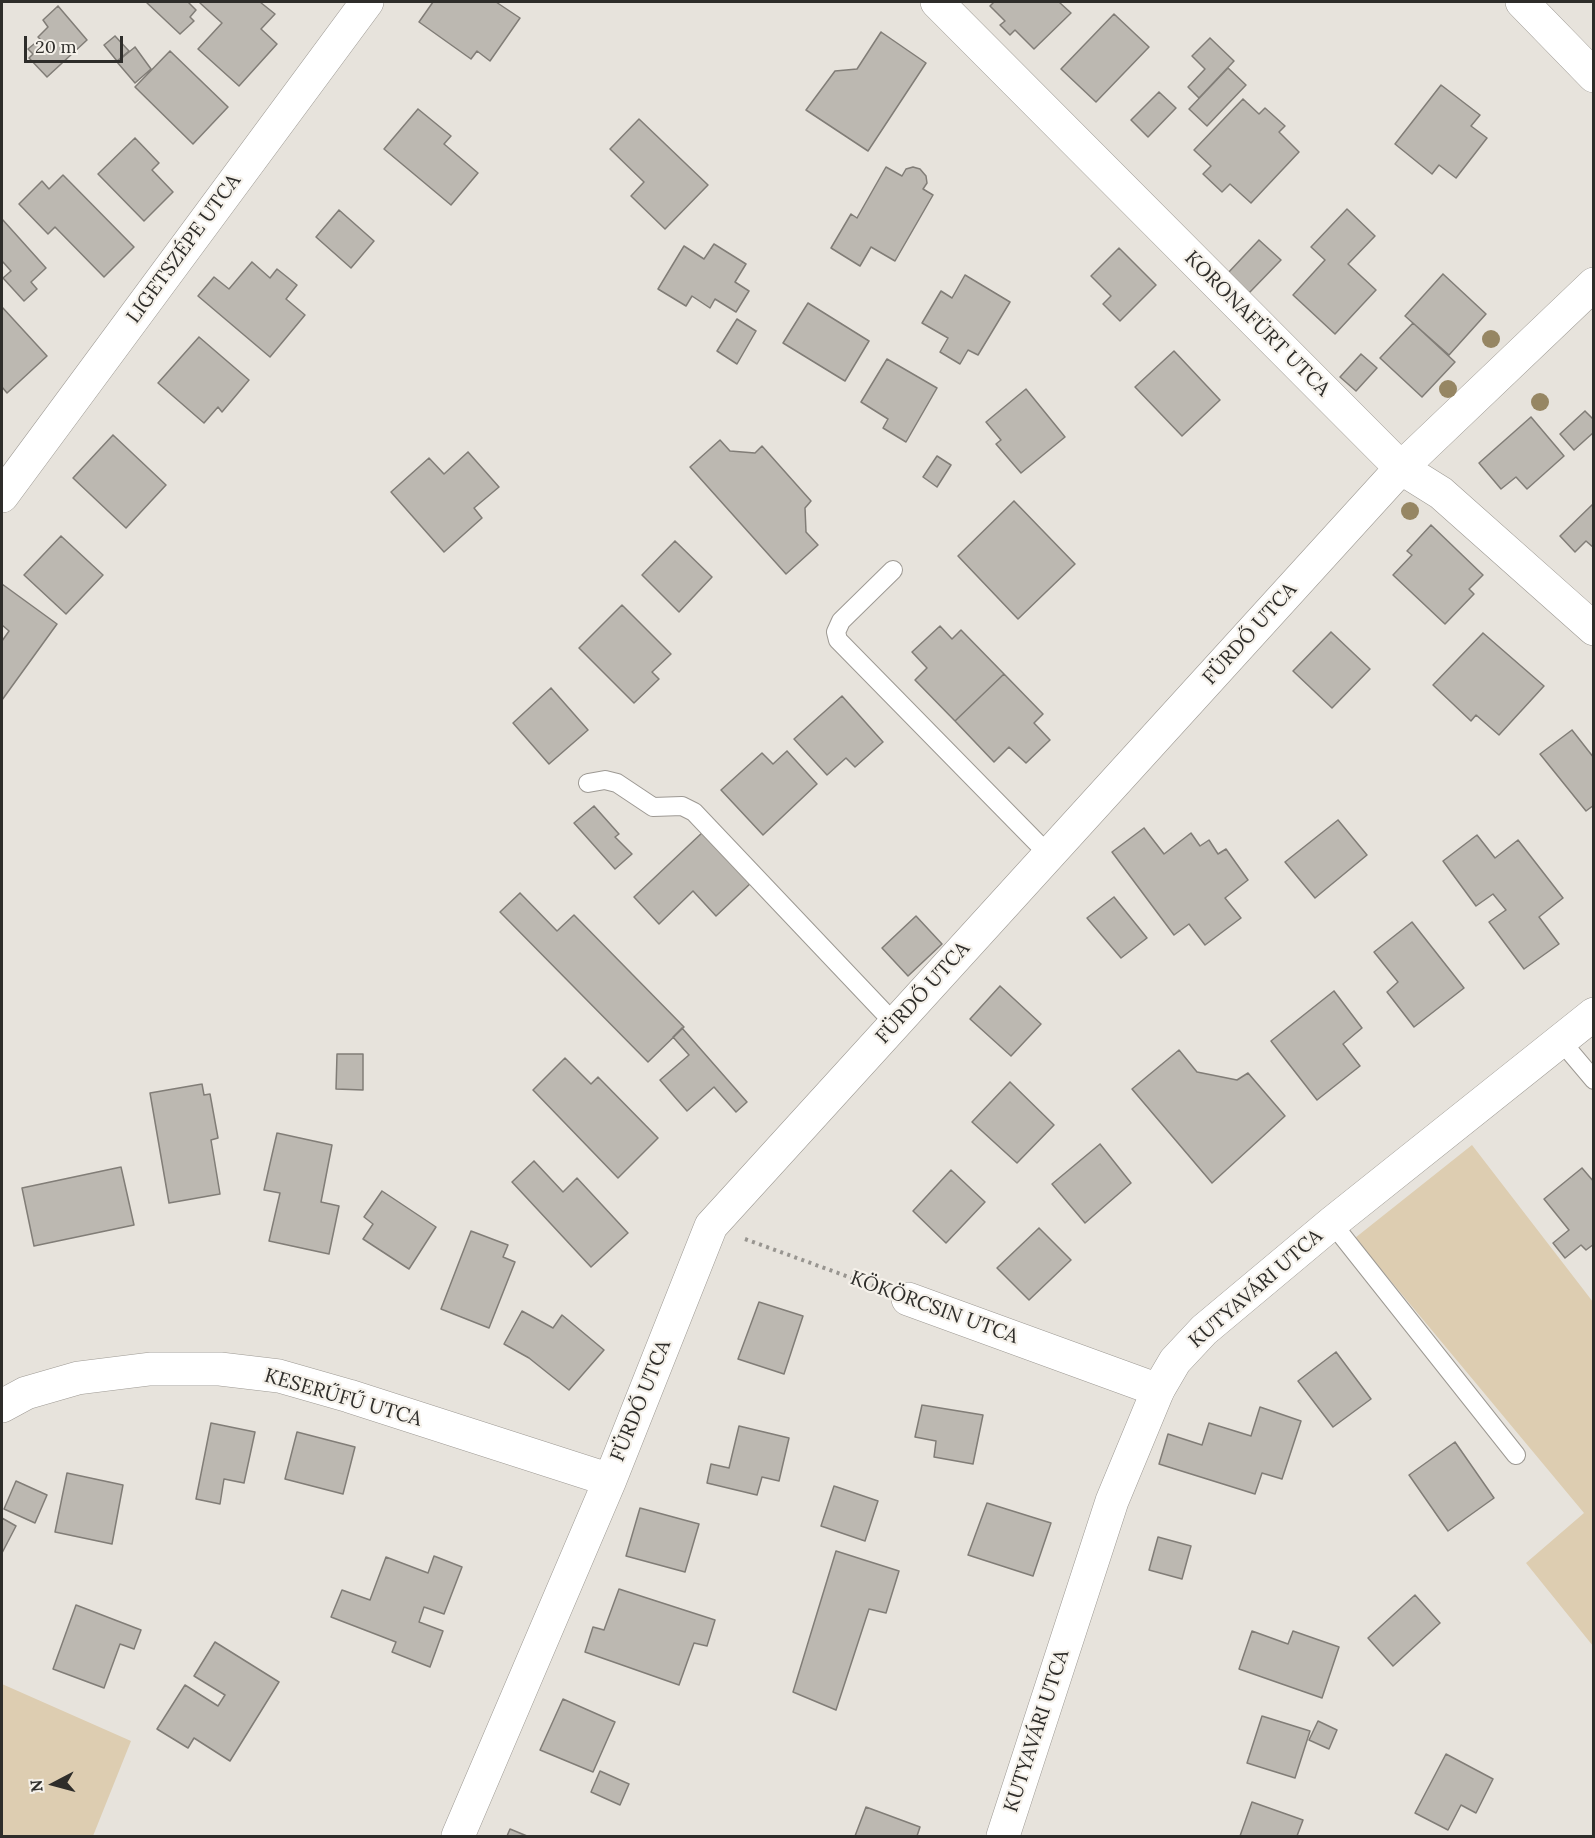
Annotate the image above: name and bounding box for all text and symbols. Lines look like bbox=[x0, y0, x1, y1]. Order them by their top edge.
scale bar bbox=[27, 24, 126, 62]
text: 20 m bbox=[35, 35, 77, 58]
street label: LIGETSZÉPE UTCA bbox=[122, 170, 246, 328]
street label: KORONAFÜRT UTCA bbox=[1179, 246, 1335, 402]
street label: FÜRDŐ UTCA bbox=[1198, 578, 1302, 690]
street label: FÜRDŐ UTCA bbox=[871, 937, 975, 1049]
street label: KUTYAVÁRI UTCA bbox=[1184, 1224, 1328, 1354]
street label: KÖKÖRCSIN UTCA bbox=[847, 1266, 1021, 1350]
street label: FÜRDŐ UTCA bbox=[606, 1337, 676, 1465]
street label: KESERŰFŰ UTCA bbox=[261, 1364, 425, 1432]
street label: KUTYAVÁRI UTCA bbox=[999, 1647, 1075, 1815]
north arrow bbox=[24, 1754, 84, 1814]
text: N bbox=[26, 1779, 47, 1793]

